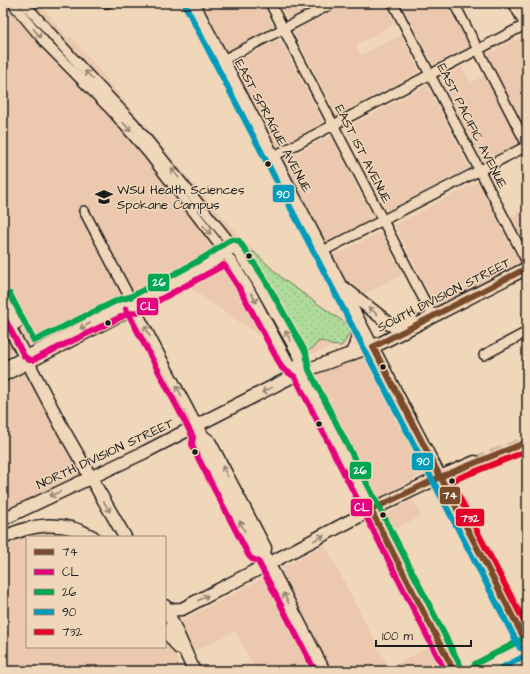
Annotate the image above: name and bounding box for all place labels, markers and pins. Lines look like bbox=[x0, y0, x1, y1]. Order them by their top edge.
unlabelled marker bbox=[263, 159, 273, 169]
place label: WSU Health Sciences Spokane Campus bbox=[117, 181, 245, 214]
school or university icon: WSU Health Sciences Spokane Campus bbox=[94, 187, 114, 207]
unlabelled marker bbox=[244, 251, 254, 261]
unlabelled marker bbox=[103, 318, 113, 328]
unlabelled marker bbox=[378, 362, 388, 372]
unlabelled marker bbox=[314, 419, 324, 429]
unlabelled marker bbox=[190, 447, 200, 457]
unlabelled marker bbox=[447, 476, 457, 486]
unlabelled marker bbox=[378, 510, 388, 520]

